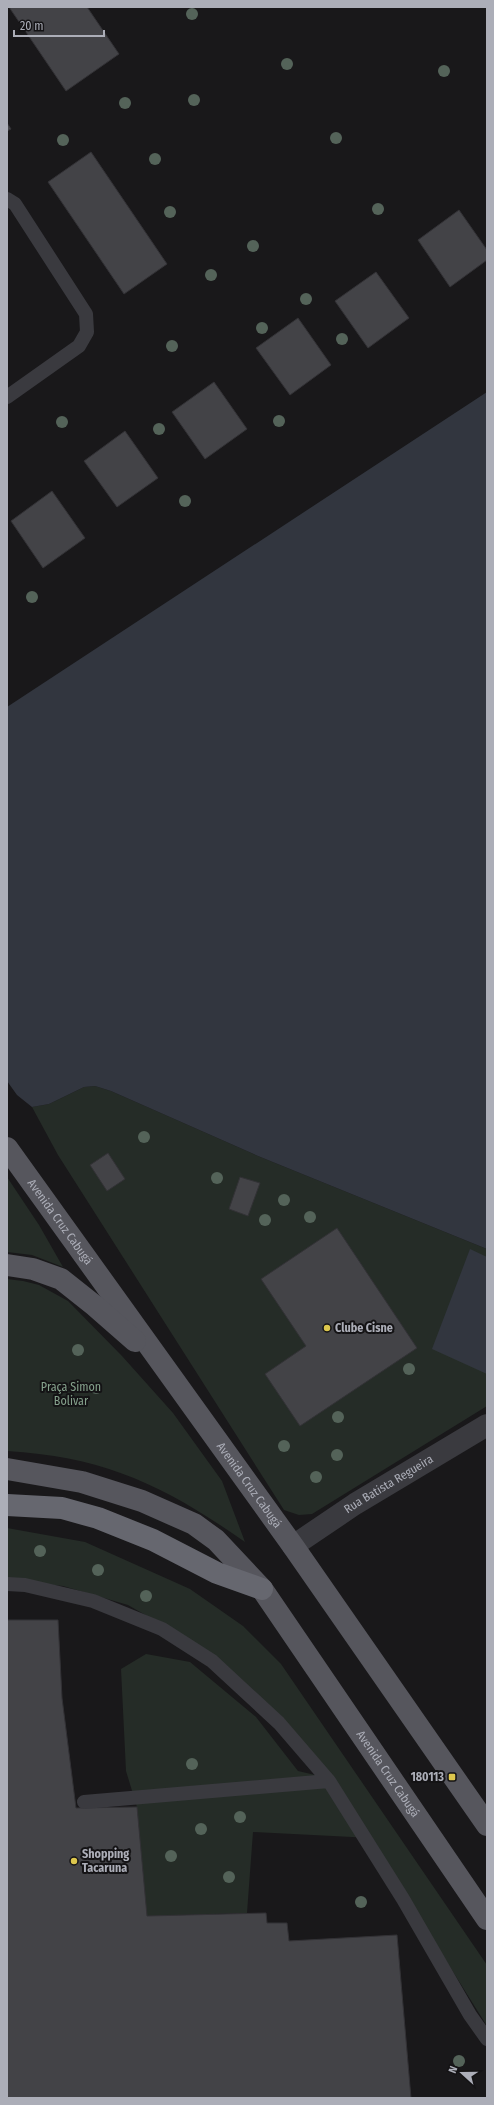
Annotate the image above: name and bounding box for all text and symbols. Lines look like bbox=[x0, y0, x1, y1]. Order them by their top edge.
scale bar bbox=[14, 12, 104, 38]
text: 20 m bbox=[20, 19, 44, 33]
street label: Avenida Cruz Cabugá bbox=[25, 1176, 96, 1267]
place label: Clube Cisne bbox=[335, 1321, 393, 1335]
marker: Clube Cisne bbox=[322, 1323, 332, 1333]
park label: Praça Simon Bolivar bbox=[41, 1380, 101, 1408]
street label: Avenida Cruz Cabugá bbox=[214, 1440, 285, 1531]
street label: Rua Batista Regueira bbox=[341, 1452, 436, 1516]
street label: Avenida Cruz Cabugá bbox=[354, 1728, 423, 1820]
place label: 180113 bbox=[411, 1770, 444, 1784]
marker: 180113 bbox=[447, 1772, 457, 1782]
place label: Shopping Tacaruna bbox=[82, 1847, 129, 1875]
marker: Shopping Tacaruna bbox=[69, 1856, 79, 1866]
north arrow bbox=[442, 2053, 482, 2093]
text: N bbox=[446, 2064, 460, 2075]

